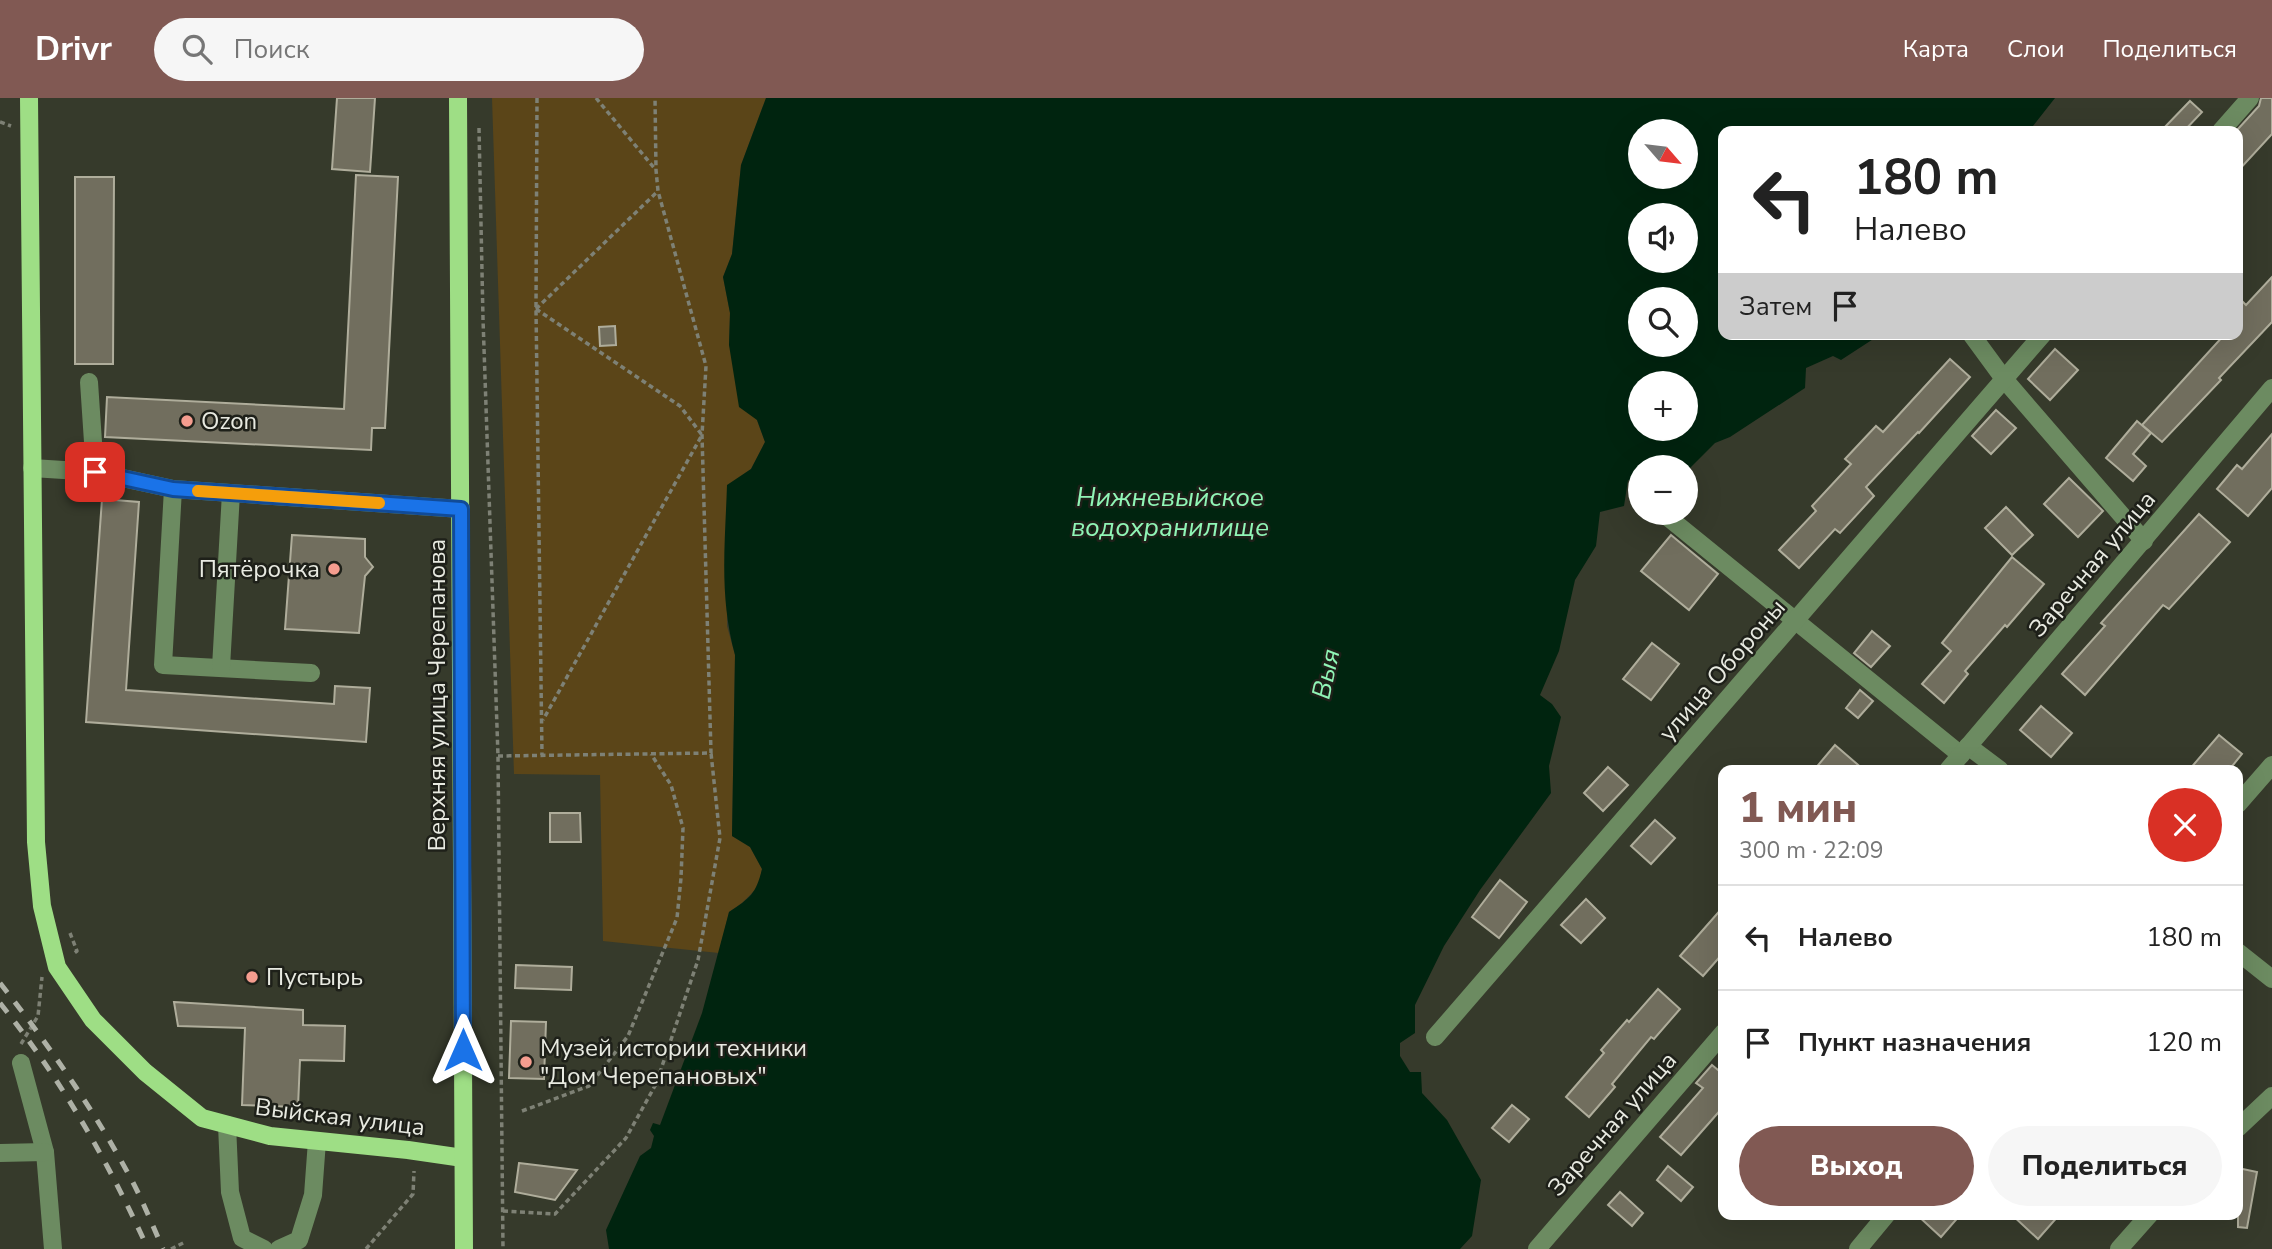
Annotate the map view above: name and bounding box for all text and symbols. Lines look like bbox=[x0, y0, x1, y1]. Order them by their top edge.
search box bbox=[154, 18, 644, 81]
text: Drivr bbox=[35, 27, 112, 72]
icon: search bbox=[178, 30, 216, 68]
text: Поиск bbox=[234, 32, 309, 67]
text: Карта bbox=[1903, 33, 1969, 65]
text: Слои bbox=[2007, 33, 2064, 65]
text: Поделиться bbox=[2102, 33, 2237, 65]
north arrow bbox=[1628, 119, 1698, 189]
map controls bbox=[1628, 119, 1698, 525]
text: 180 m bbox=[1854, 144, 1998, 211]
icon: left bbox=[1739, 154, 1830, 245]
button: sound bbox=[1628, 203, 1698, 273]
text: Налево bbox=[1854, 208, 1967, 251]
button: search bbox=[1628, 287, 1698, 357]
icon: arrive bbox=[1826, 287, 1864, 325]
text: Затем bbox=[1739, 289, 1812, 324]
button: + bbox=[1628, 371, 1698, 441]
place label: Ozon bbox=[201, 405, 257, 437]
marker: Ozon bbox=[179, 413, 195, 429]
pin bbox=[65, 442, 125, 502]
icon: arrive bbox=[76, 453, 114, 491]
button: − bbox=[1628, 455, 1698, 525]
water label: Нижневыйское водохранилище bbox=[1071, 480, 1269, 545]
street label: Заречная улица bbox=[2021, 484, 2163, 644]
street label: Верхняя улица Черепанова bbox=[421, 539, 453, 851]
place label: Пятёрочка bbox=[199, 553, 320, 585]
marker: Пятёрочка bbox=[326, 561, 342, 577]
street label: улица Обороны bbox=[1651, 592, 1793, 748]
water label: Выя bbox=[1304, 646, 1348, 702]
text: 1 мин bbox=[1739, 780, 1857, 837]
button: close bbox=[2148, 788, 2222, 862]
text: 300 m · 22:09 bbox=[1739, 835, 1884, 866]
icon: left bbox=[1739, 919, 1777, 957]
text: Налево bbox=[1798, 920, 1893, 955]
text: 180 m bbox=[2146, 920, 2222, 955]
place label: Пустырь bbox=[266, 961, 363, 993]
marker: Пустырь bbox=[244, 969, 260, 985]
position arrow bbox=[426, 1013, 500, 1087]
icon: arrive bbox=[1739, 1024, 1777, 1062]
text: Пункт назначения bbox=[1798, 1025, 2031, 1060]
text: 120 m bbox=[2146, 1025, 2222, 1060]
place label: Музей истории техники "Дом Черепановых" bbox=[540, 1032, 807, 1092]
street label: Заречная улица bbox=[1540, 1045, 1684, 1203]
marker: Музей истории техники "Дом Черепановых" bbox=[518, 1054, 534, 1070]
street label: Выйская улица bbox=[253, 1091, 427, 1143]
button: Выход bbox=[1739, 1126, 1974, 1206]
button: Поделиться bbox=[1988, 1126, 2222, 1206]

